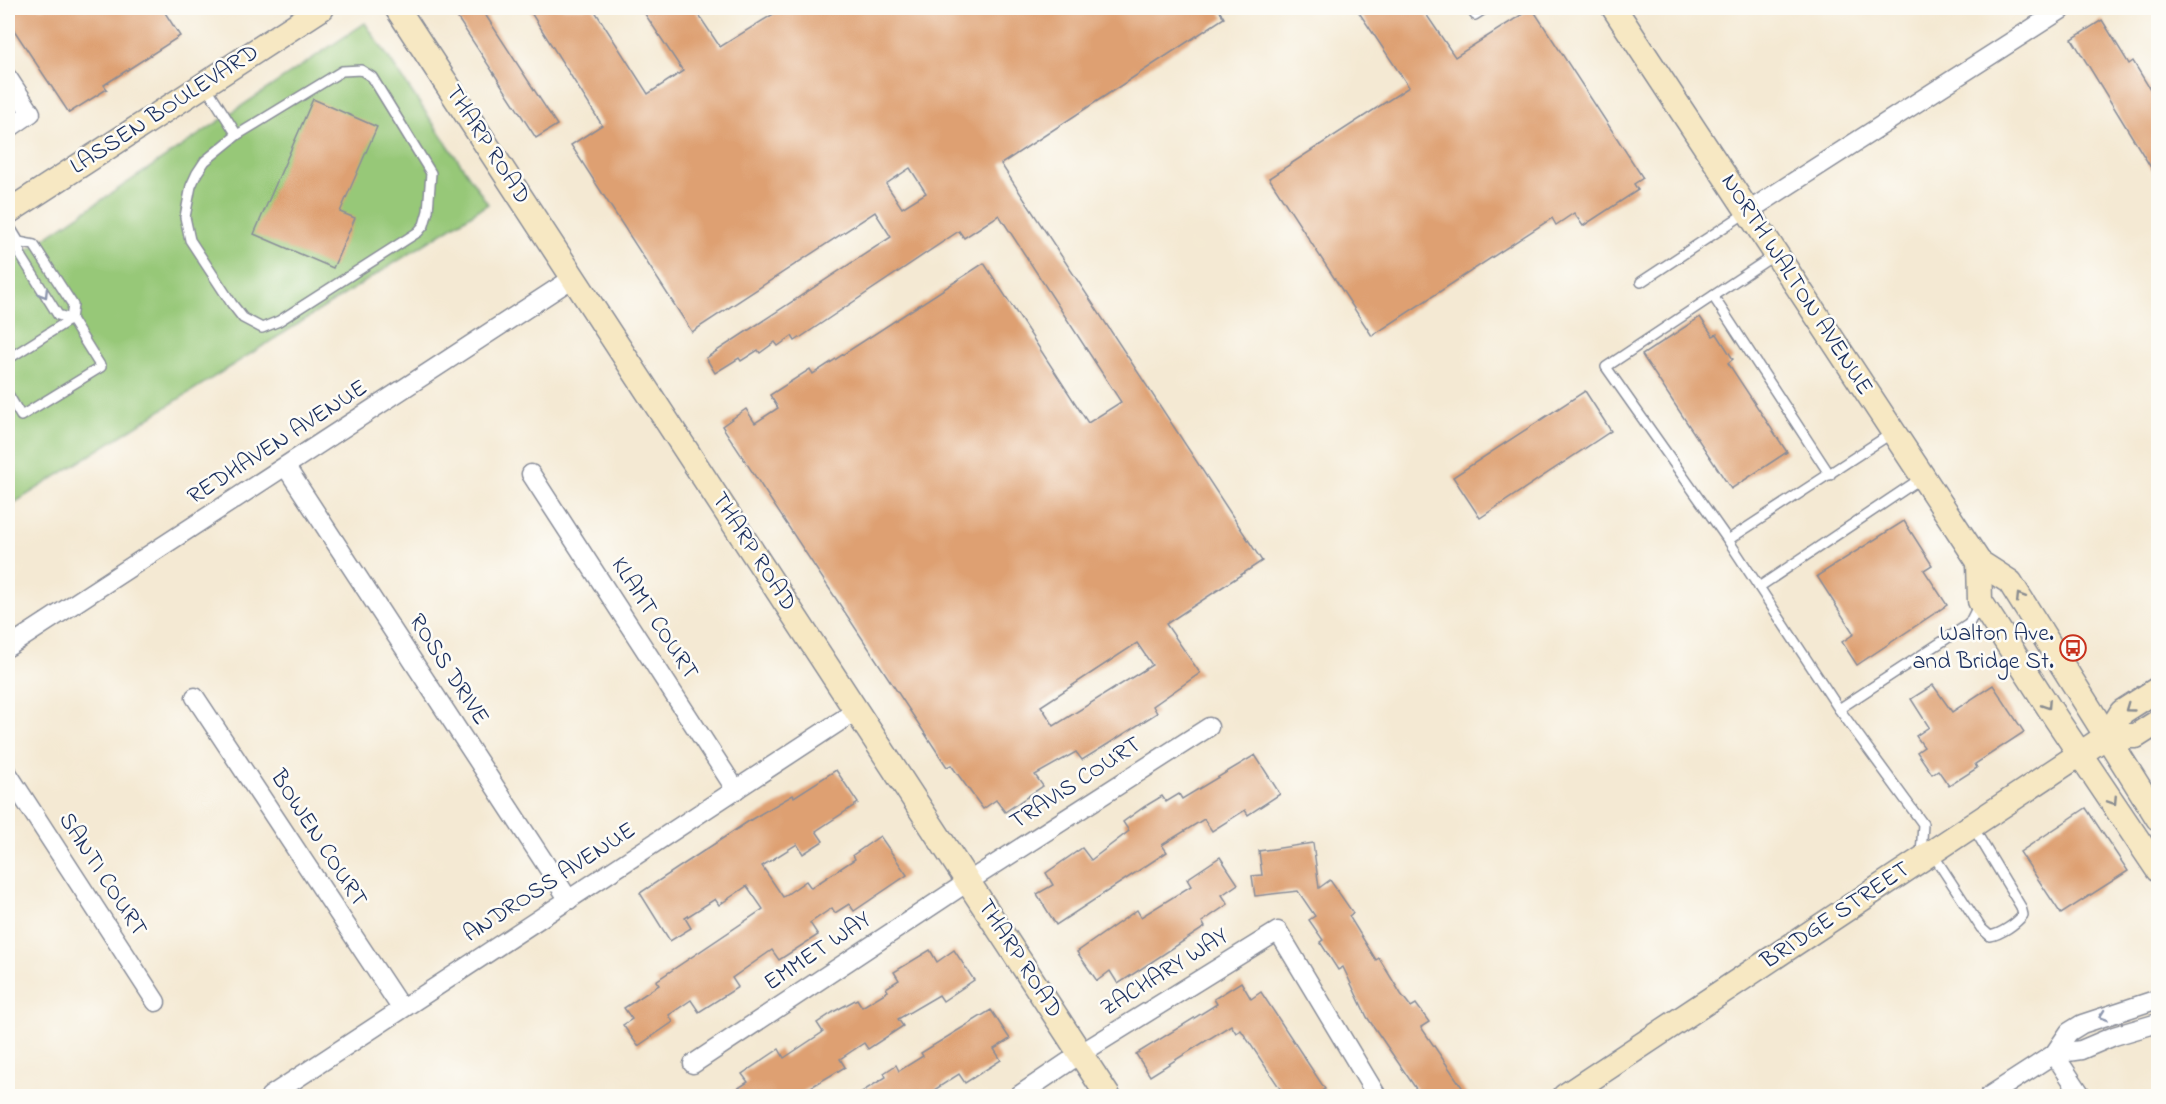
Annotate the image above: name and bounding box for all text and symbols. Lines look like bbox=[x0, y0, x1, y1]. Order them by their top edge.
street label: LASSEN BOULEVARD bbox=[64, 36, 266, 184]
street label: THARP ROAD bbox=[435, 78, 539, 212]
street label: NORTH WALTON AVENUE bbox=[1711, 167, 1881, 403]
one-way arrow bbox=[37, 288, 49, 298]
street label: REDHAVEN AVENUE bbox=[181, 371, 375, 515]
street label: THARP ROAD bbox=[701, 485, 805, 619]
street label: KLAMT COURT bbox=[601, 551, 707, 687]
one-way arrow bbox=[2015, 593, 2027, 603]
street label: ROSS DRIVE bbox=[399, 607, 497, 733]
place label: Walton Ave. and Bridge St. bbox=[1912, 617, 2054, 680]
bus stop icon: Walton Ave. and Bridge St. bbox=[2058, 633, 2088, 663]
one-way arrow bbox=[2040, 699, 2051, 710]
one-way arrow bbox=[2125, 701, 2136, 712]
street label: TRAVIS COURT bbox=[1003, 728, 1149, 840]
street label: BOWEN COURT bbox=[260, 763, 376, 915]
one-way arrow bbox=[2106, 795, 2117, 806]
street label: SANTI COURT bbox=[49, 806, 156, 944]
street label: ANDROSS AVENUE bbox=[457, 814, 643, 952]
street label: BRIDGE STREET bbox=[1753, 853, 1918, 980]
street label: THARP ROAD bbox=[967, 892, 1071, 1026]
street label: EMMET WAY bbox=[757, 903, 879, 1001]
street label: ZACHARY WAY bbox=[1094, 920, 1236, 1026]
one-way arrow bbox=[2098, 1009, 2109, 1022]

